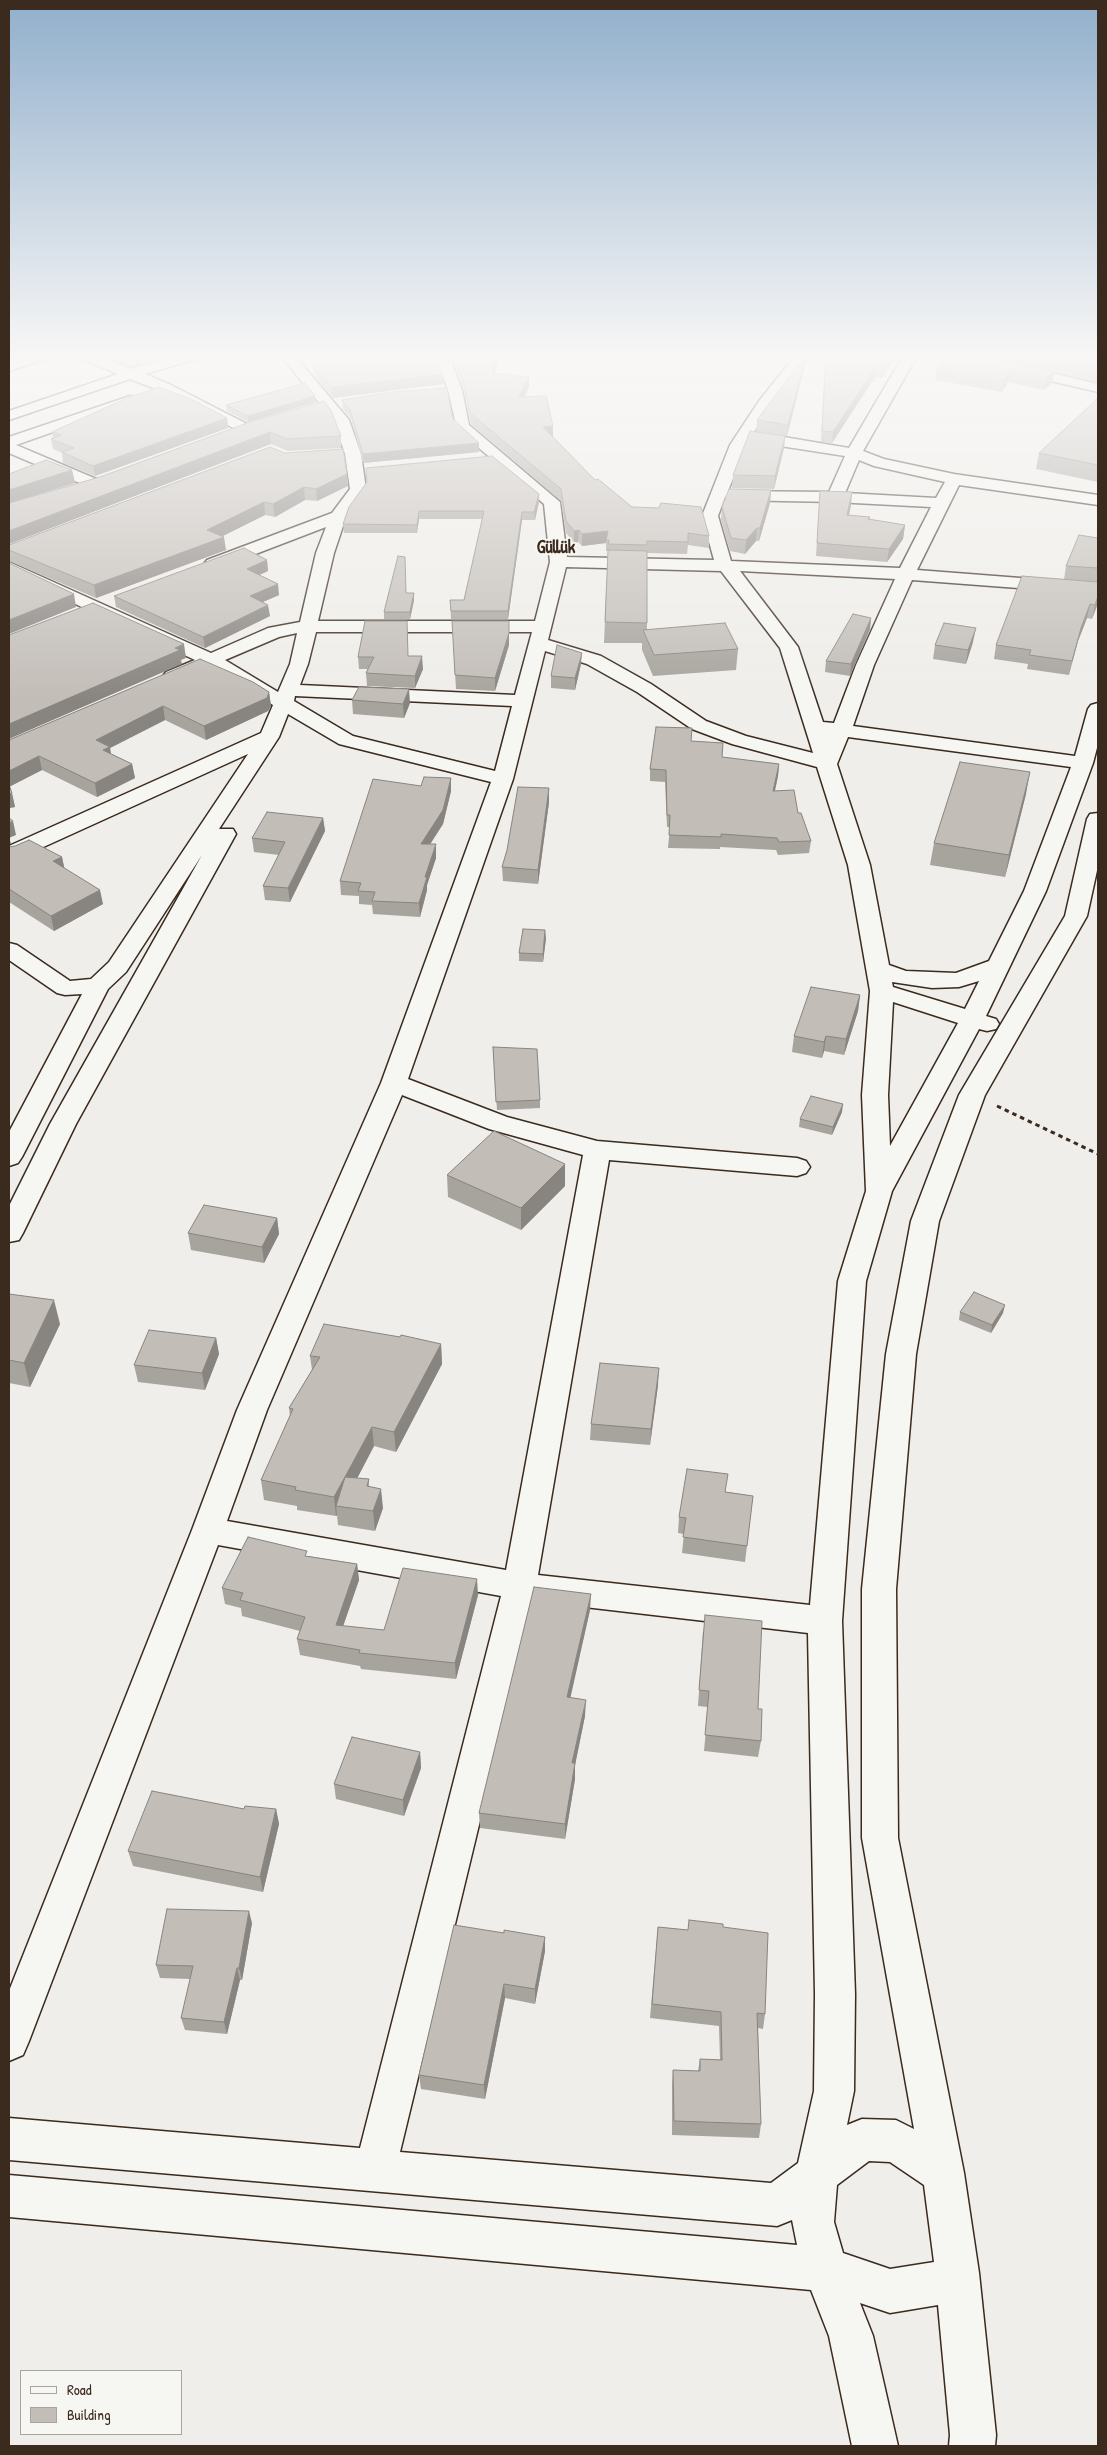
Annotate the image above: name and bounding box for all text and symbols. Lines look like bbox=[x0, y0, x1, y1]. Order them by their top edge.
district label: Güllük bbox=[537, 537, 575, 559]
legend bbox=[20, 2370, 182, 2435]
text: Road bbox=[67, 2379, 92, 2400]
text: Building bbox=[67, 2404, 111, 2425]

